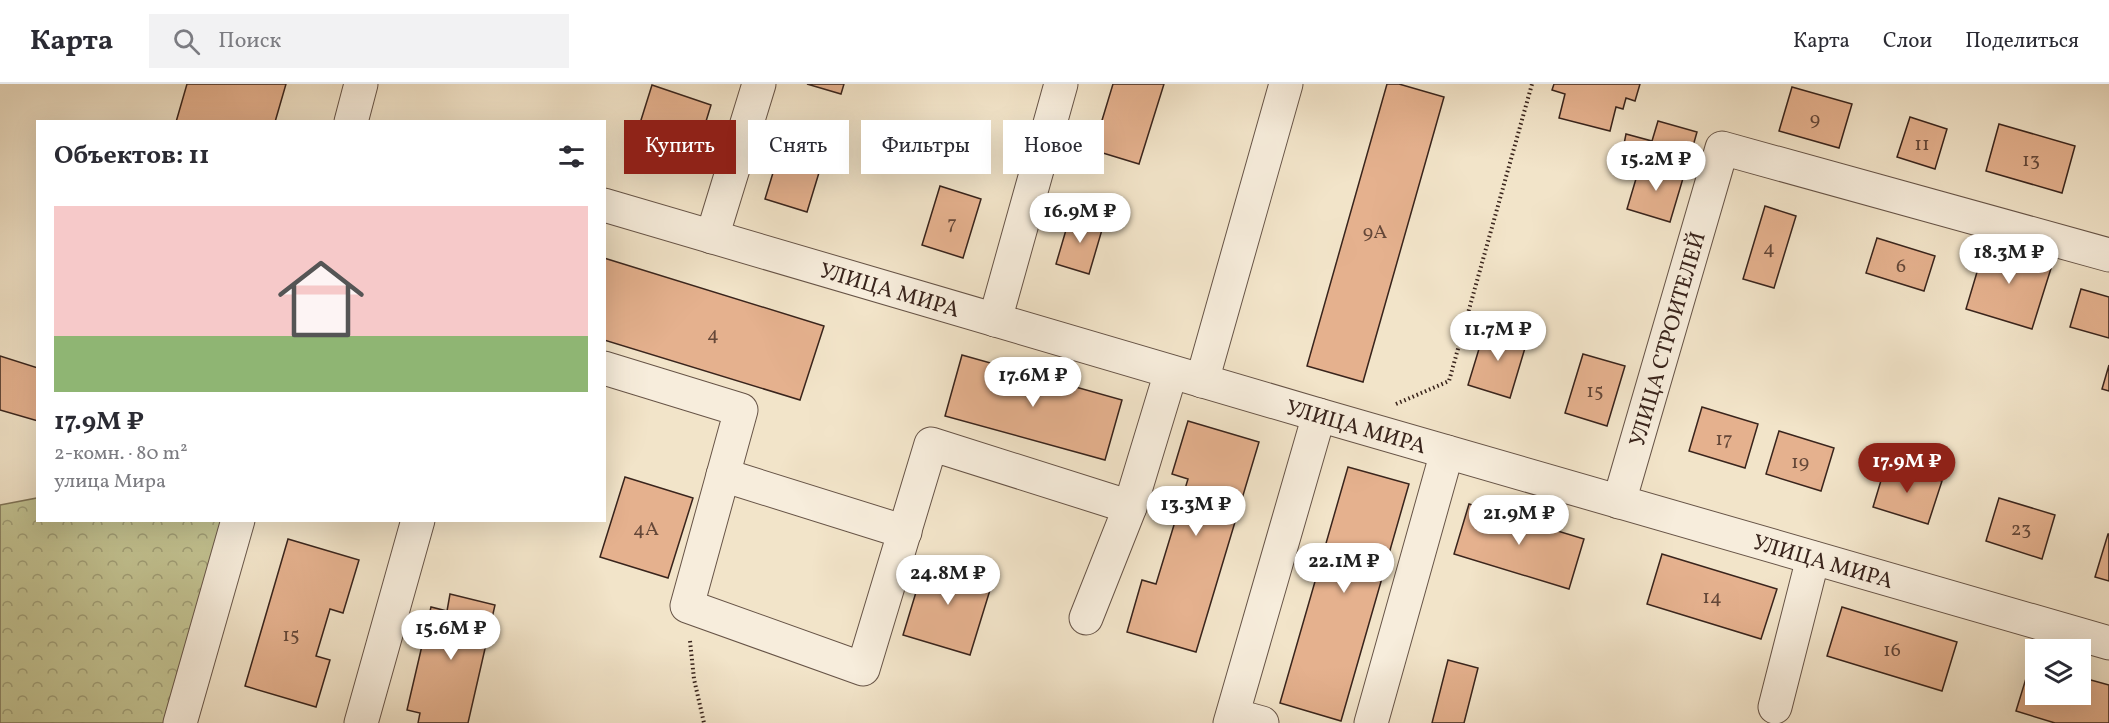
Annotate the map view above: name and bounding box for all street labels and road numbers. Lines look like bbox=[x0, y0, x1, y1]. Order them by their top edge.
street label: УЛИЦА СТРОИТЕЛЕЙ bbox=[1623, 228, 1715, 451]
street label: УЛИЦА МИРА bbox=[815, 256, 963, 327]
street label: УЛИЦА МИРА bbox=[1282, 393, 1429, 463]
street label: УЛИЦА МИРА bbox=[1749, 528, 1896, 598]

